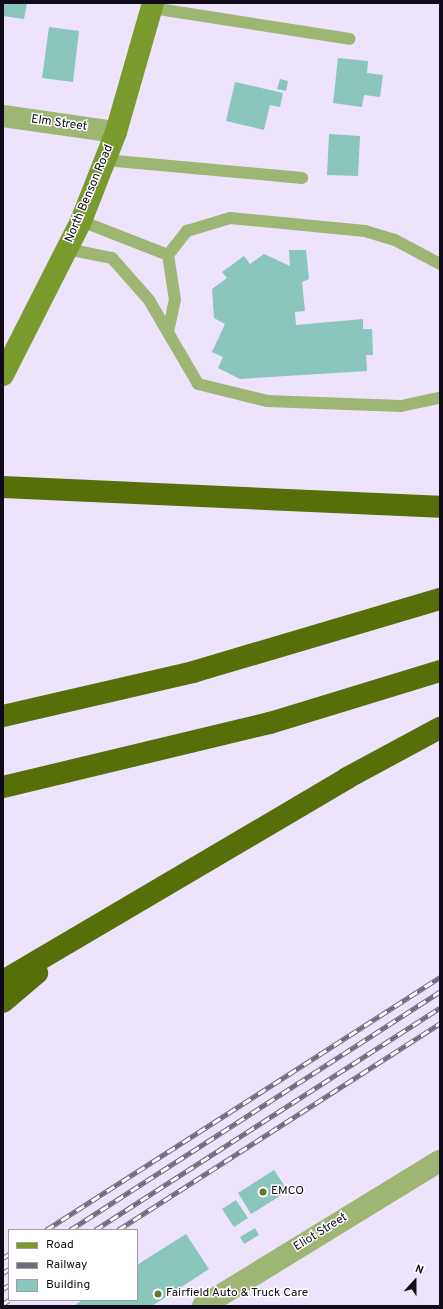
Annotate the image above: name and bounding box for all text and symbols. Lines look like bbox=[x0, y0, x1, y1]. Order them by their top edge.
street label: Elm Street bbox=[30, 113, 88, 135]
street label: North Benson Road bbox=[63, 143, 117, 245]
place label: EMCO bbox=[271, 1185, 304, 1199]
marker: EMCO bbox=[258, 1187, 268, 1197]
street label: Eliot Street bbox=[292, 1211, 350, 1255]
legend bbox=[8, 1229, 138, 1301]
text: Road bbox=[46, 1237, 74, 1253]
text: Railway bbox=[46, 1257, 87, 1273]
north arrow bbox=[395, 1261, 435, 1301]
text: N bbox=[413, 1262, 425, 1278]
text: Building bbox=[46, 1277, 90, 1293]
place label: Fairfield Auto & Truck Care bbox=[166, 1287, 309, 1301]
marker: Fairfield Auto & Truck Care bbox=[153, 1289, 163, 1299]

